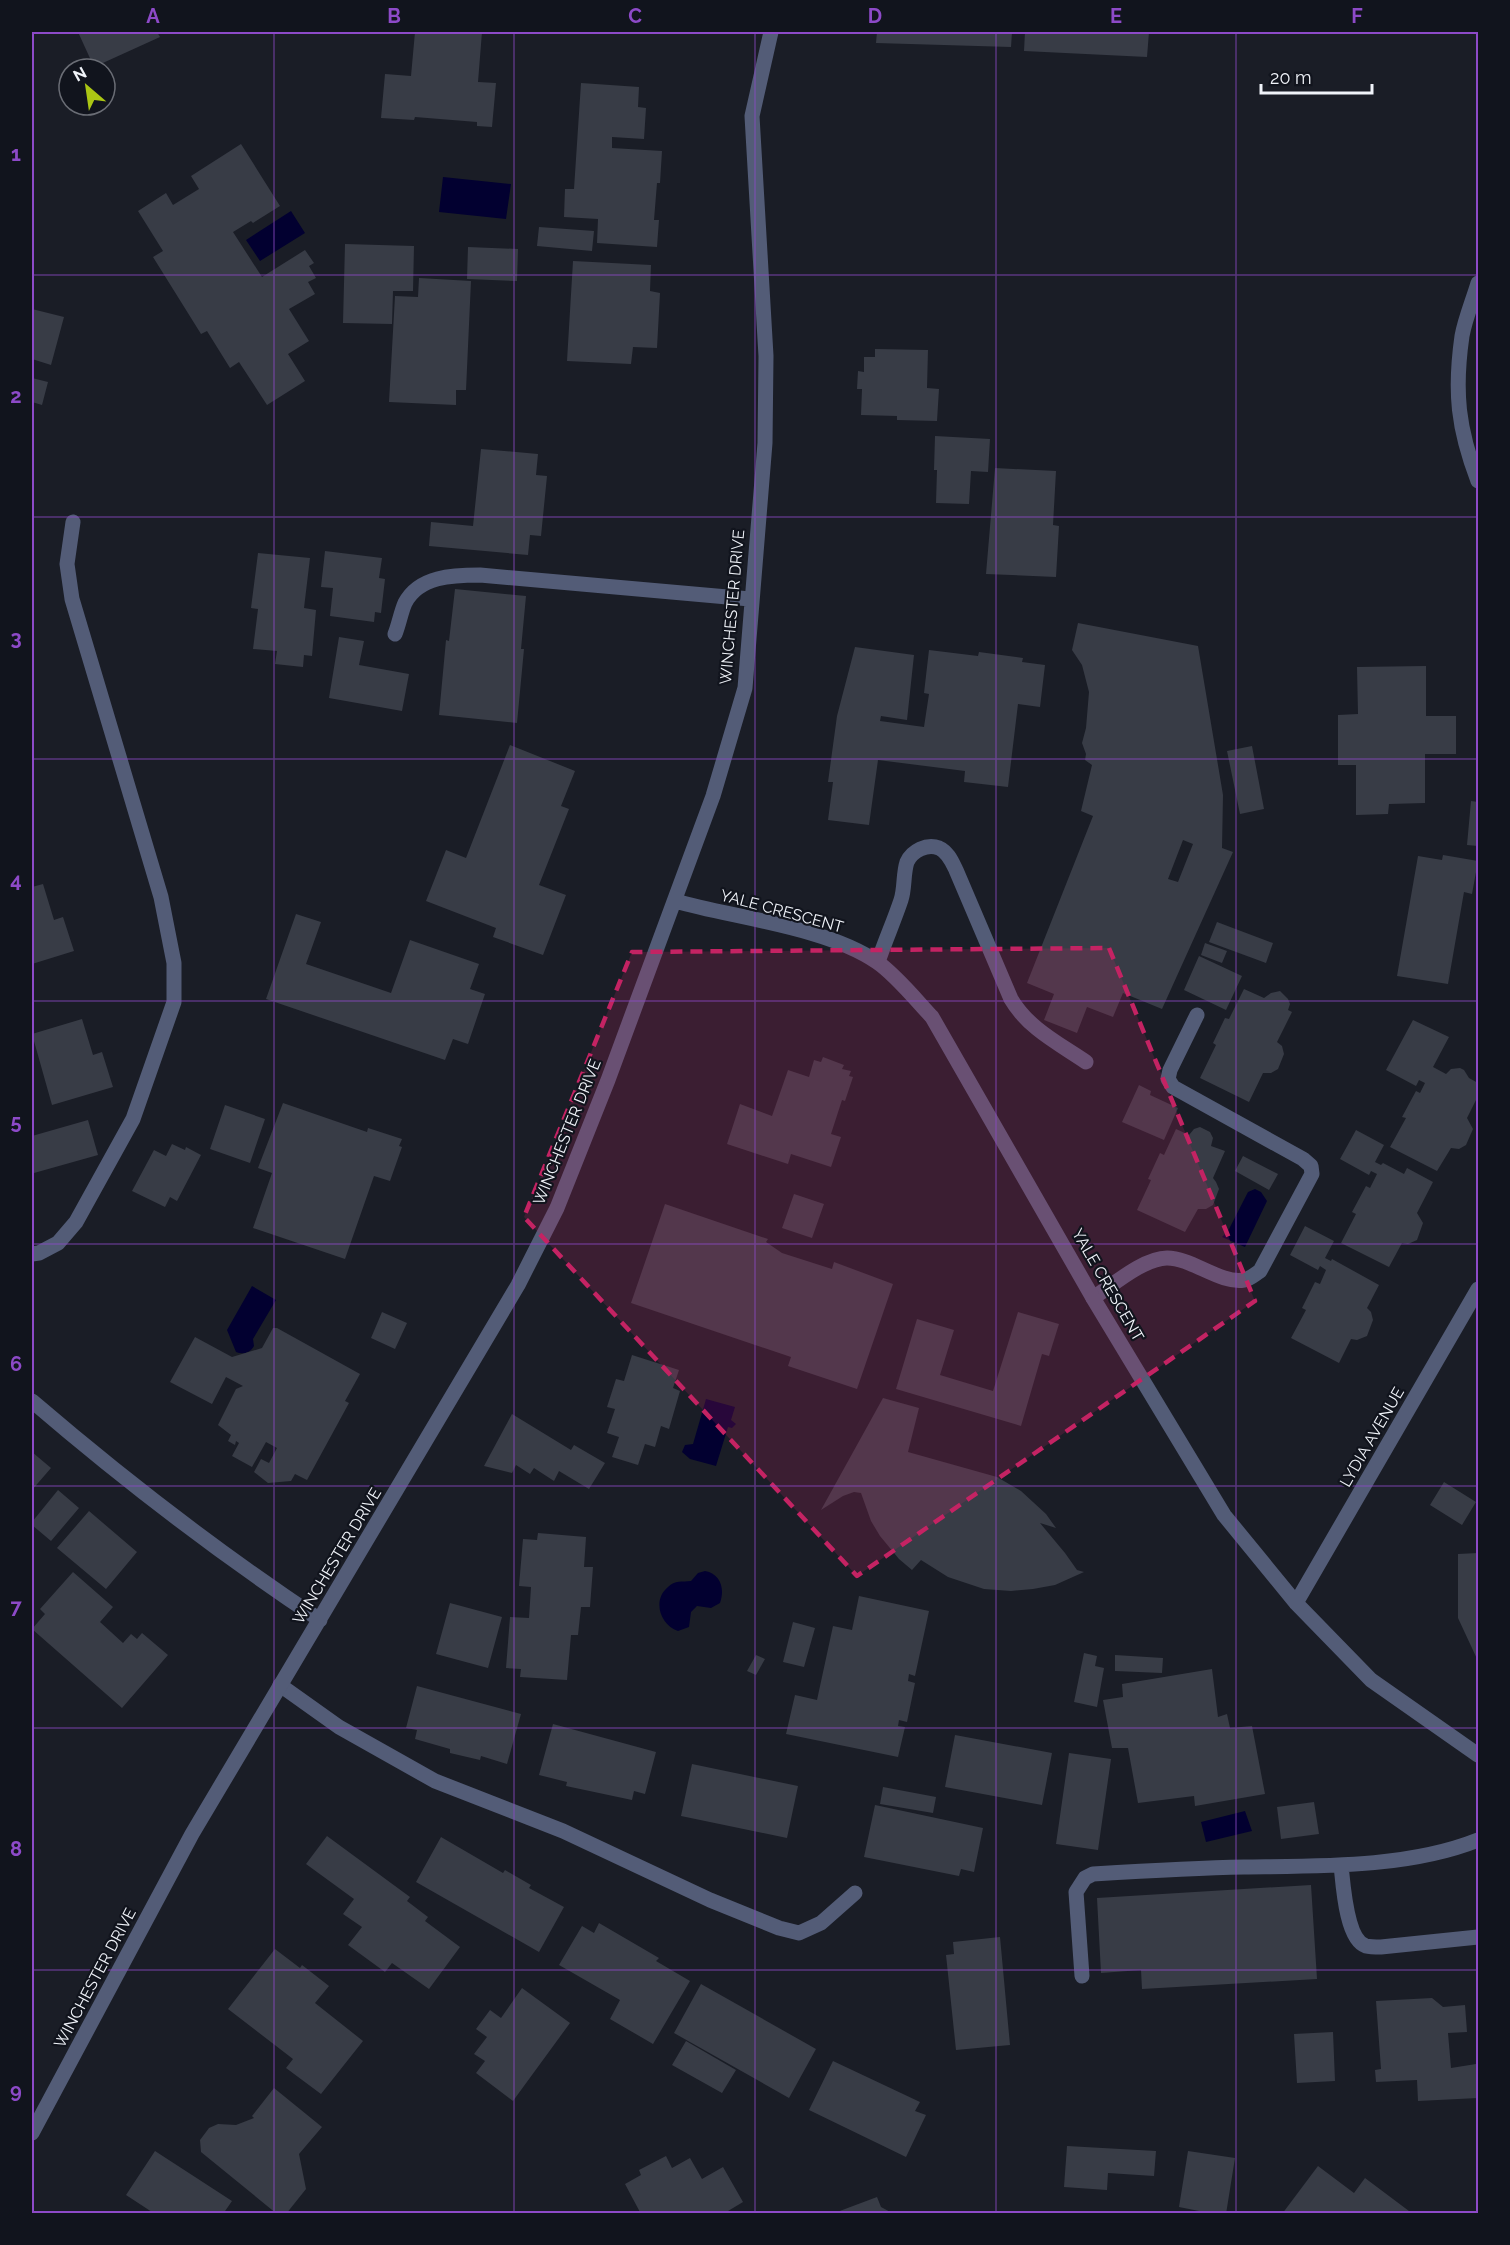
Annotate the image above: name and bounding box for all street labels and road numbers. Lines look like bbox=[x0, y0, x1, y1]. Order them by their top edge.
street label: WINCHESTER DRIVE bbox=[716, 528, 748, 685]
street label: YALE CRESCENT bbox=[718, 885, 846, 937]
street label: WINCHESTER DRIVE bbox=[529, 1056, 605, 1208]
street label: YALE CRESCENT bbox=[1068, 1225, 1148, 1345]
street label: LYDIA AVENUE bbox=[1336, 1384, 1408, 1490]
street label: WINCHESTER DRIVE bbox=[289, 1484, 385, 1628]
street label: WINCHESTER DRIVE bbox=[50, 1905, 140, 2051]

